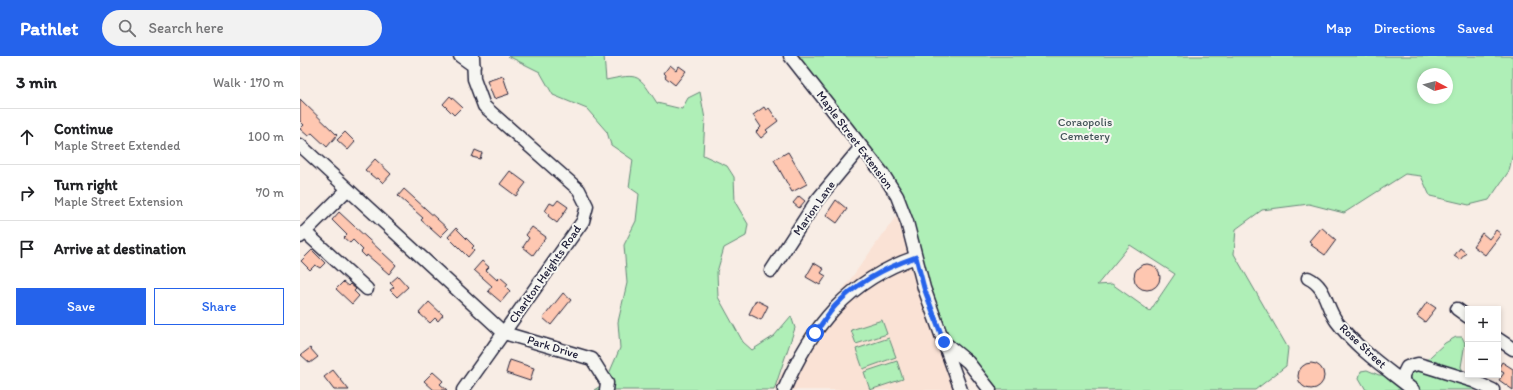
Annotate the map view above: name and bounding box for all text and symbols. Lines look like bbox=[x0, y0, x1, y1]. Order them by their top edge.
search box bbox=[102, 10, 382, 46]
text: Pathlet bbox=[20, 17, 78, 40]
icon: search bbox=[116, 17, 138, 39]
text: Search here bbox=[148, 19, 224, 37]
text: Map bbox=[1326, 20, 1352, 37]
text: Directions bbox=[1374, 20, 1435, 37]
text: Saved bbox=[1457, 20, 1493, 37]
north arrow bbox=[1417, 68, 1453, 104]
text: 3 min bbox=[16, 72, 57, 92]
text: Walk · 170 m bbox=[213, 75, 284, 90]
street label: Maple Street Extension bbox=[814, 88, 897, 192]
park label: Coraopolis Cemetery bbox=[1058, 115, 1112, 143]
text: Continue bbox=[54, 120, 113, 138]
icon: ahead bbox=[16, 126, 38, 148]
text: 100 m bbox=[248, 129, 284, 144]
text: Maple Street Extended bbox=[54, 138, 180, 153]
text: Turn right bbox=[54, 176, 118, 194]
street label: Marion Lane bbox=[790, 178, 838, 238]
icon: right bbox=[16, 182, 38, 204]
text: 70 m bbox=[256, 185, 284, 200]
text: Maple Street Extension bbox=[54, 194, 183, 209]
street label: Charlton Heights Road bbox=[506, 222, 584, 326]
icon: arrive bbox=[16, 238, 38, 260]
text: Arrive at destination bbox=[54, 240, 186, 258]
button: Save bbox=[16, 288, 146, 325]
button: Share bbox=[154, 288, 284, 325]
map controls bbox=[1465, 306, 1501, 378]
button: + bbox=[1465, 306, 1501, 342]
street label: Rose Street bbox=[1337, 321, 1390, 372]
route start bbox=[806, 324, 824, 342]
street label: Park Drive bbox=[526, 333, 581, 362]
route end bbox=[935, 333, 953, 351]
button: − bbox=[1465, 342, 1501, 378]

